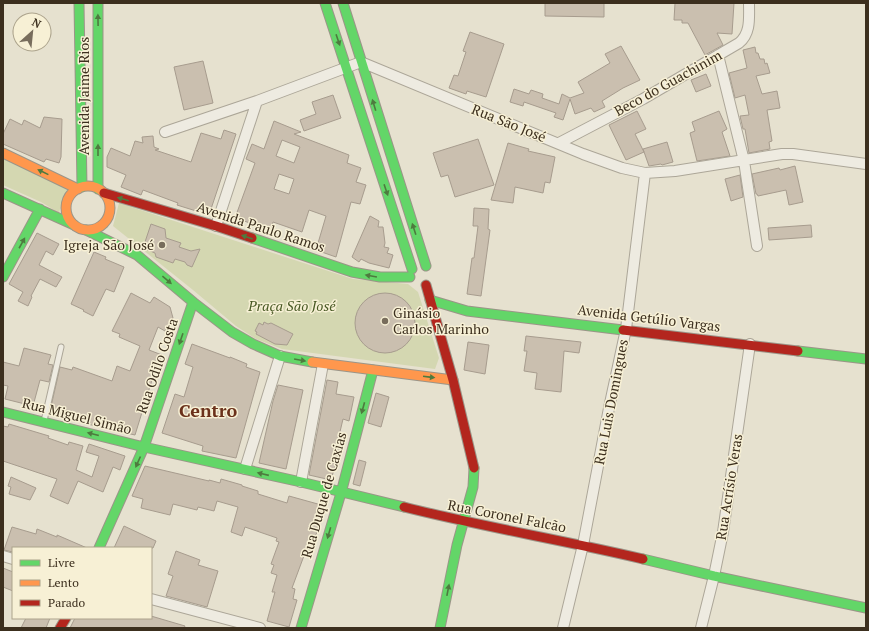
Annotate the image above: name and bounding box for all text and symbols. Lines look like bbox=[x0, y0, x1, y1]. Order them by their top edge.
north arrow bbox=[12, 12, 52, 52]
one-way arrow bbox=[95, 13, 101, 26]
text: N bbox=[30, 15, 44, 32]
one-way arrow bbox=[335, 34, 341, 46]
street label: Avenida Jaime Rios bbox=[74, 37, 93, 155]
street label: Beco do Guachinim bbox=[611, 45, 725, 120]
one-way arrow bbox=[371, 99, 377, 111]
street label: Rua São José bbox=[469, 99, 549, 146]
one-way arrow bbox=[95, 143, 101, 156]
one-way arrow bbox=[37, 169, 48, 175]
one-way arrow bbox=[383, 185, 389, 197]
one-way arrow bbox=[116, 196, 128, 202]
street label: Avenida Paulo Ramos bbox=[195, 197, 328, 256]
one-way arrow bbox=[411, 223, 417, 235]
one-way arrow bbox=[241, 233, 253, 239]
place label: Igreja São José bbox=[63, 235, 154, 254]
one-way arrow bbox=[18, 237, 25, 249]
marker: Igreja São José bbox=[157, 240, 167, 250]
one-way arrow bbox=[365, 272, 377, 278]
one-way arrow bbox=[162, 275, 172, 284]
park label: Praça São José bbox=[247, 296, 336, 315]
street label: Avenida Getúlio Vargas bbox=[577, 299, 722, 336]
place label: Ginásio Carlos Marinho bbox=[393, 303, 489, 338]
street label: Rua Odilo Costa bbox=[131, 316, 182, 416]
marker: Ginásio Carlos Marinho bbox=[380, 316, 390, 326]
one-way arrow bbox=[178, 333, 184, 345]
street label: Rua Luis Domingues bbox=[589, 337, 632, 466]
one-way arrow bbox=[294, 358, 307, 364]
one-way arrow bbox=[423, 374, 435, 380]
street label: Rua Miguel Simão bbox=[20, 393, 134, 438]
district label: Centro bbox=[179, 398, 237, 422]
one-way arrow bbox=[360, 402, 366, 414]
street label: Rua Duque de Caxias bbox=[296, 430, 351, 560]
one-way arrow bbox=[87, 431, 99, 437]
street label: Rua Acrísio Veras bbox=[711, 432, 746, 541]
one-way arrow bbox=[134, 456, 140, 468]
one-way arrow bbox=[257, 470, 269, 476]
street label: Rua Coronel Falcão bbox=[446, 495, 568, 536]
one-way arrow bbox=[326, 527, 332, 539]
legend bbox=[12, 547, 152, 619]
text: Livre bbox=[48, 555, 75, 570]
text: Lento bbox=[48, 575, 79, 590]
one-way arrow bbox=[445, 584, 451, 596]
text: Parado bbox=[48, 595, 86, 610]

